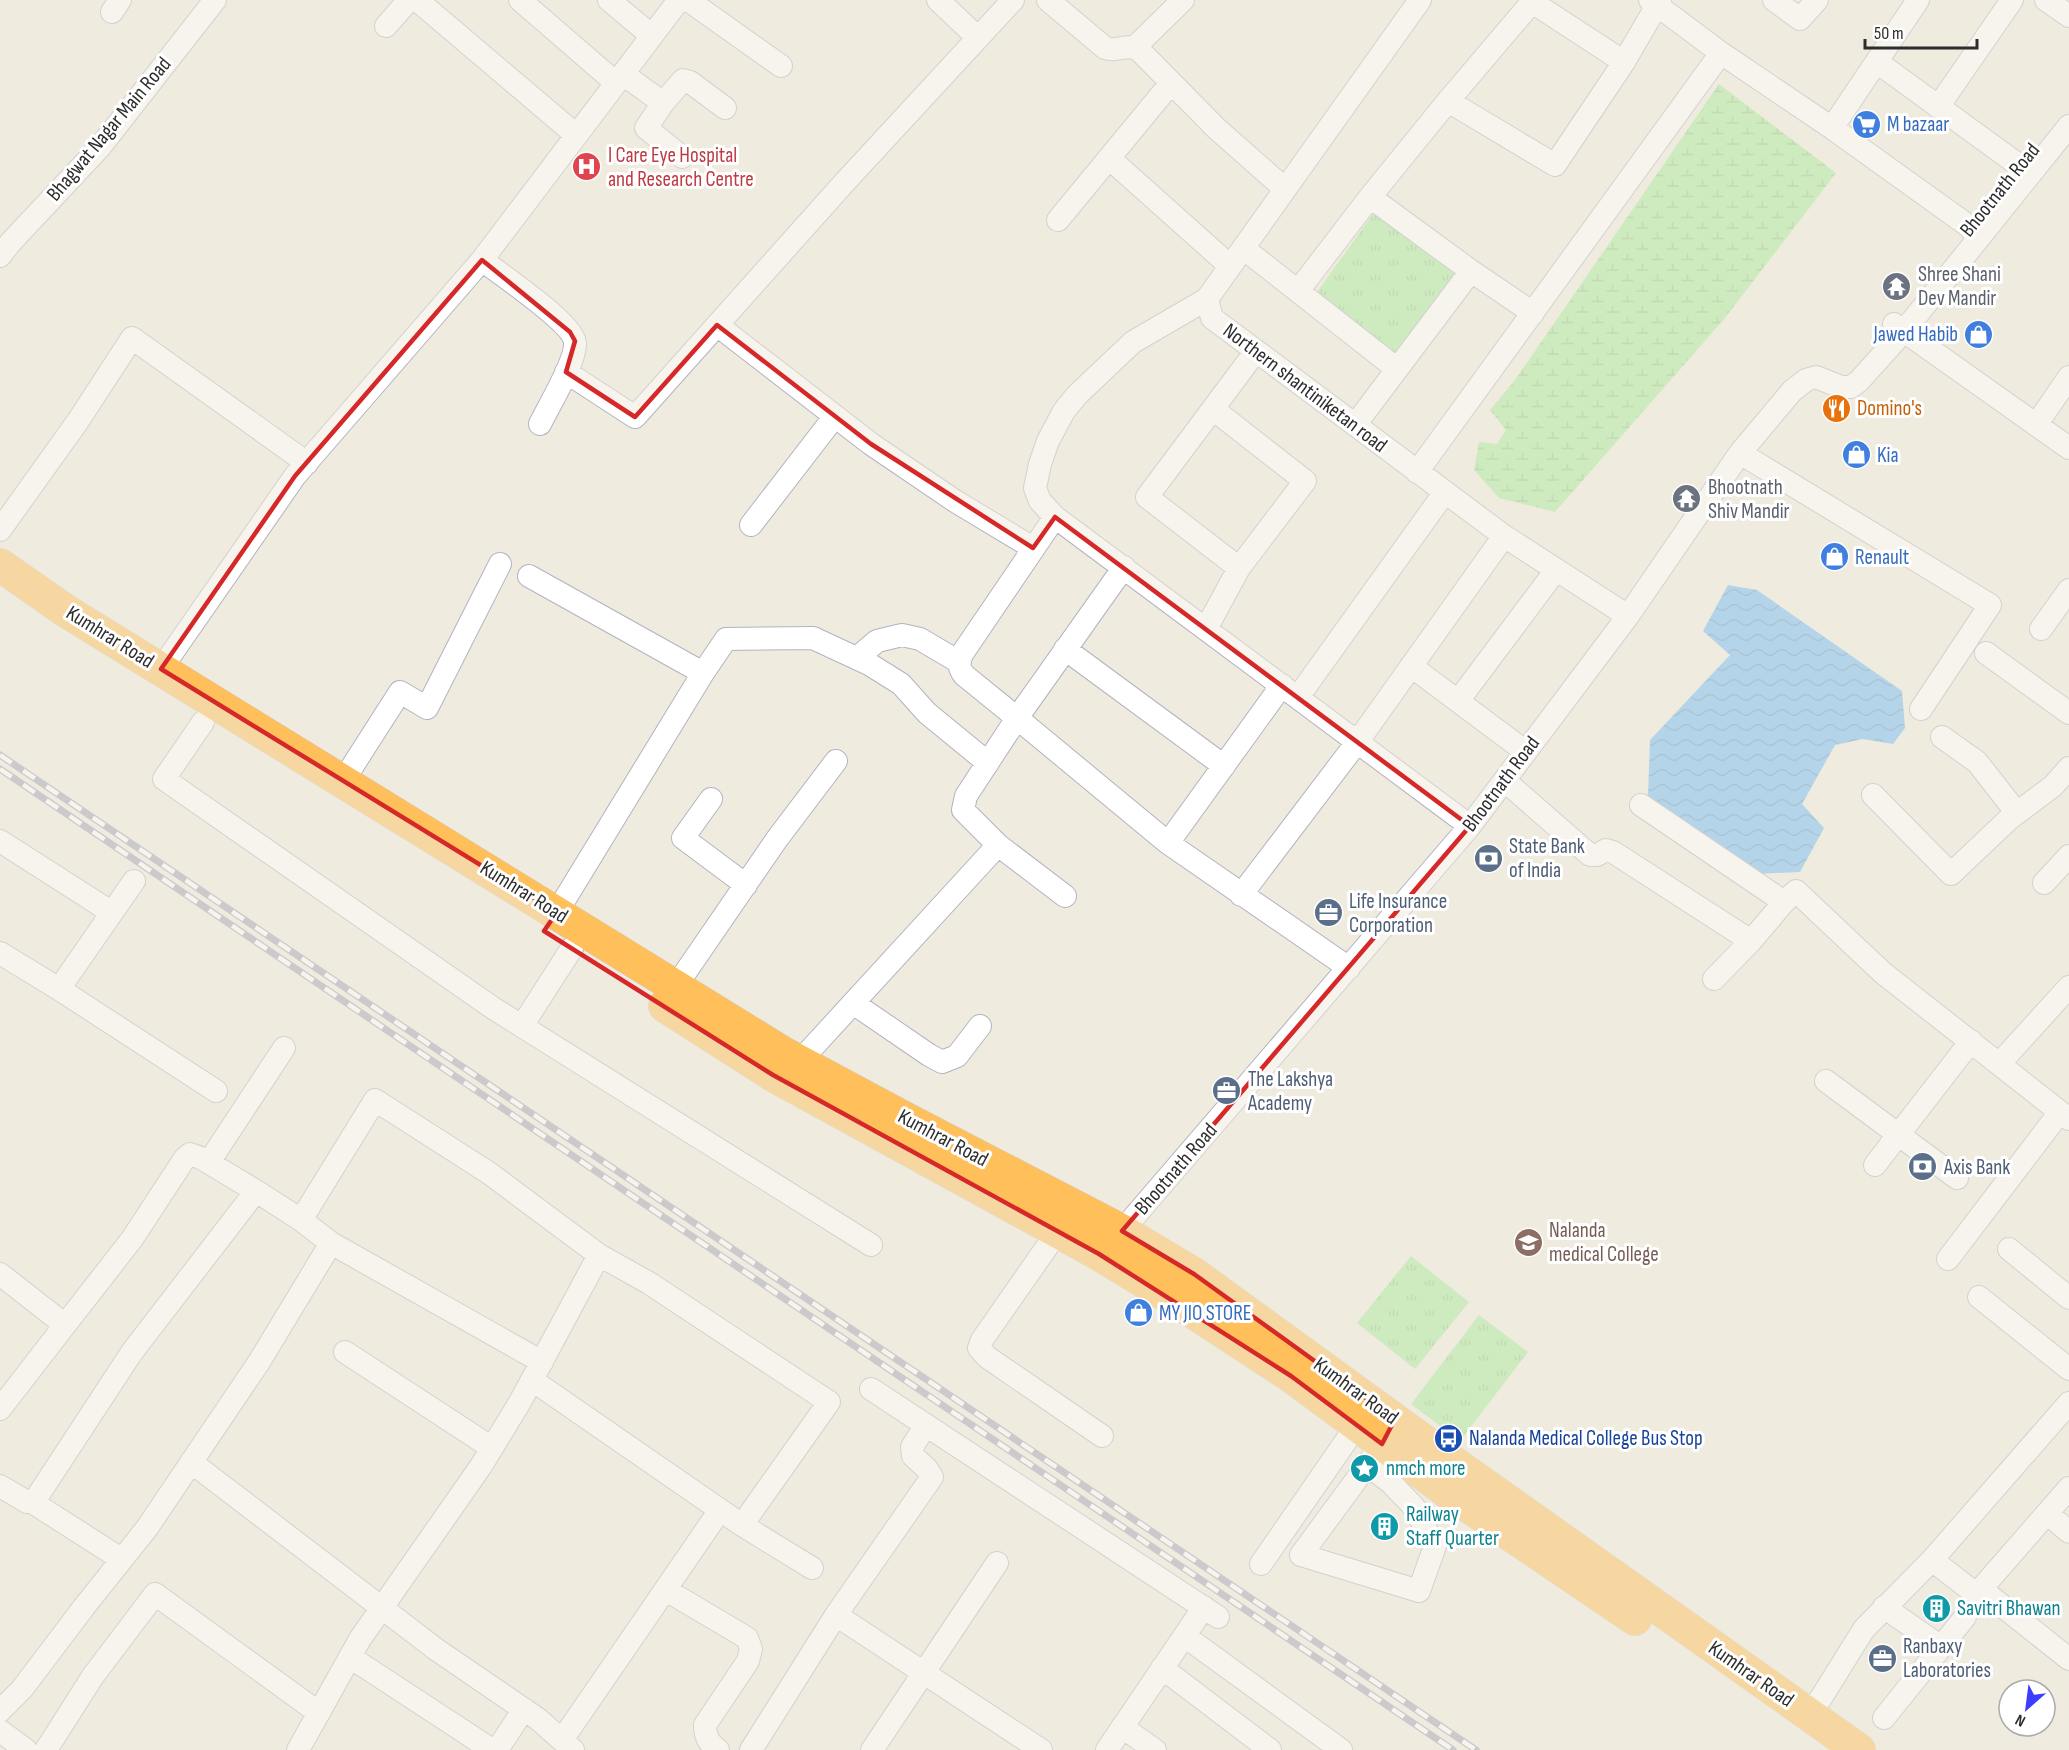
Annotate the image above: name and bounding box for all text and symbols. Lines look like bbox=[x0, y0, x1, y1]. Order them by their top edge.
scale bar bbox=[1865, 12, 1978, 50]
text: 50 m bbox=[1874, 23, 1904, 44]
street label: Bhagwat Nagar Main Road bbox=[42, 52, 176, 206]
supermarket icon: M bazaar bbox=[1850, 108, 1882, 140]
place label: M bazaar bbox=[1887, 112, 1949, 137]
street label: Bhootnath Road bbox=[1955, 138, 2045, 242]
place label: I Care Eye Hospital and Research Centre bbox=[608, 143, 754, 192]
hospital icon: I Care Eye Hospital and Research Centre bbox=[571, 151, 603, 183]
place label: Shree Shani Dev Mandir bbox=[1918, 262, 2001, 311]
temple icon: Shree Shani Dev Mandir bbox=[1881, 270, 1913, 302]
street label: Northern shantiniketan road bbox=[1218, 318, 1392, 458]
shop icon: Jawed Habib bbox=[1963, 318, 1995, 350]
place label: Jawed Habib bbox=[1872, 322, 1958, 347]
restaurant icon: Domino's bbox=[1820, 392, 1852, 424]
place label: Domino's bbox=[1857, 396, 1922, 421]
shop icon: Kia bbox=[1840, 439, 1872, 471]
place label: Kia bbox=[1877, 443, 1899, 468]
place label: Bhootnath Shiv Mandir bbox=[1708, 475, 1790, 524]
temple icon: Bhootnath Shiv Mandir bbox=[1671, 483, 1703, 515]
shop icon: Renault bbox=[1818, 541, 1850, 573]
place label: Renault bbox=[1855, 545, 1909, 570]
street label: Kumhrar Road bbox=[62, 600, 158, 674]
street label: Bhootnath Road bbox=[1457, 731, 1545, 837]
place label: State Bank of India bbox=[1509, 834, 1585, 883]
bank icon: State Bank of India bbox=[1472, 842, 1504, 874]
street label: Kumhrar Road bbox=[476, 855, 572, 929]
place label: Life Insurance Corporation bbox=[1349, 889, 1447, 938]
office icon: Life Insurance Corporation bbox=[1312, 897, 1344, 929]
place label: The Lakshya Academy bbox=[1247, 1067, 1333, 1116]
office icon: The Lakshya Academy bbox=[1211, 1075, 1243, 1107]
street label: Kumhrar Road bbox=[894, 1104, 992, 1172]
street label: Bhootnath Road bbox=[1130, 1118, 1222, 1220]
bank icon: Axis Bank bbox=[1907, 1151, 1939, 1183]
place label: Axis Bank bbox=[1943, 1155, 2010, 1180]
place label: Nalanda medical College bbox=[1549, 1218, 1659, 1267]
school or university icon: Nalanda medical College bbox=[1512, 1226, 1544, 1258]
shop icon: MY JIO STORE bbox=[1122, 1297, 1154, 1329]
place label: MY JIO STORE bbox=[1159, 1301, 1252, 1326]
street label: Kumhrar Road bbox=[1309, 1352, 1403, 1430]
bus stop icon: Nalanda Medical College Bus Stop bbox=[1432, 1422, 1464, 1454]
place label: Nalanda Medical College Bus Stop bbox=[1469, 1426, 1703, 1451]
place icon: nmch more bbox=[1349, 1452, 1381, 1484]
place label: nmch more bbox=[1386, 1456, 1466, 1481]
place label: Railway Staff Quarter bbox=[1406, 1502, 1499, 1551]
building icon: Railway Staff Quarter bbox=[1369, 1510, 1401, 1542]
building icon: Savitri Bhawan bbox=[1920, 1592, 1952, 1624]
place label: Savitri Bhawan bbox=[1957, 1596, 2061, 1621]
place label: Ranbaxy Laboratories bbox=[1903, 1634, 1991, 1683]
street label: Kumhrar Road bbox=[1703, 1635, 1799, 1713]
office icon: Ranbaxy Laboratories bbox=[1866, 1642, 1898, 1674]
north arrow bbox=[1997, 1678, 2057, 1738]
text: N bbox=[2012, 1710, 2029, 1730]

